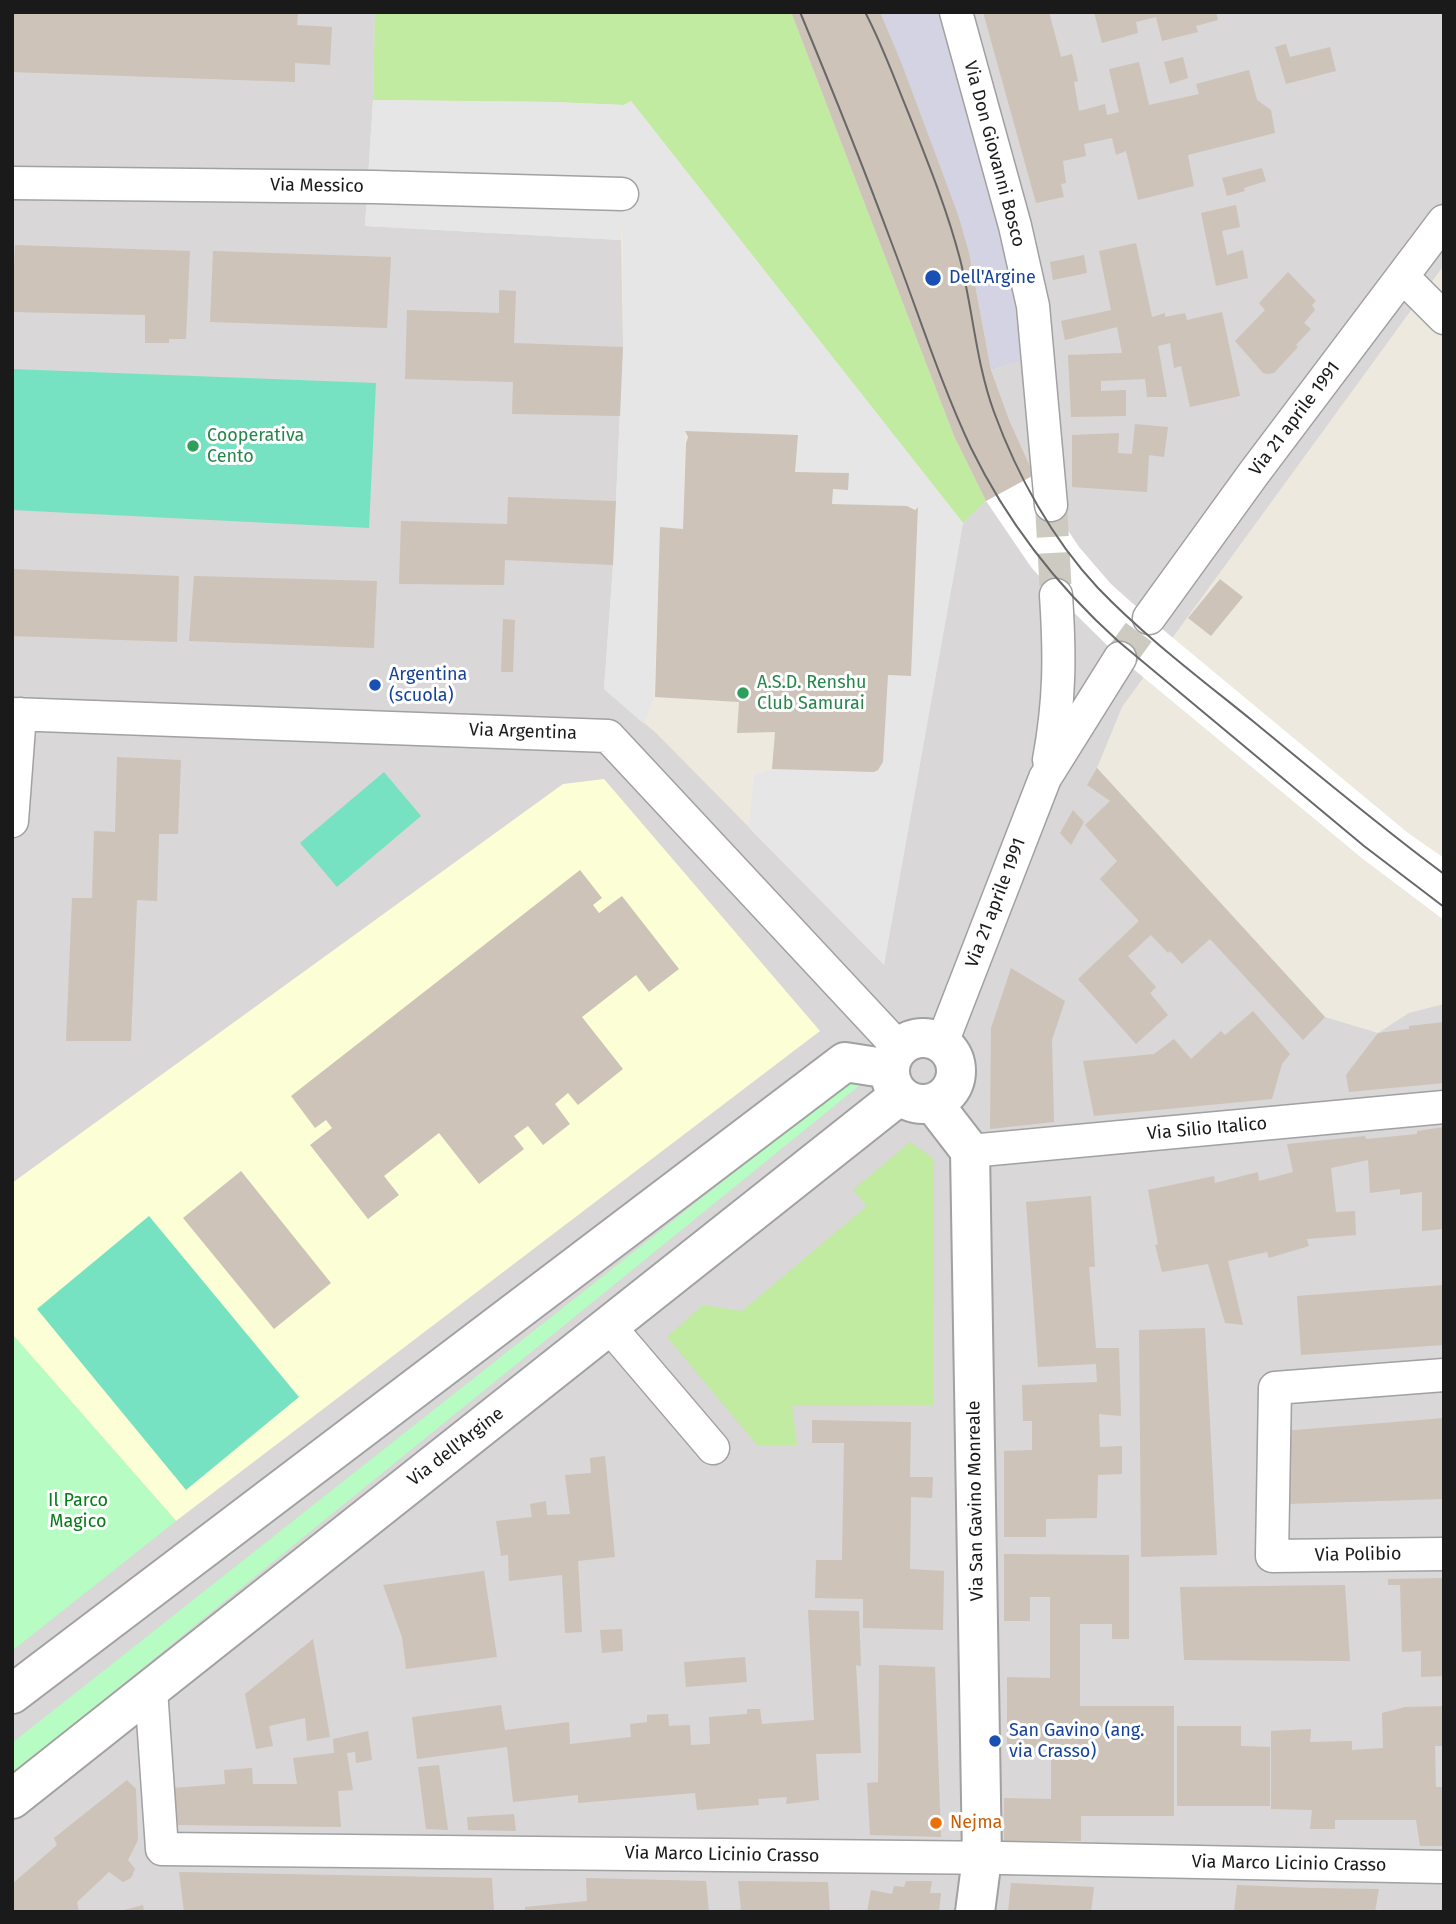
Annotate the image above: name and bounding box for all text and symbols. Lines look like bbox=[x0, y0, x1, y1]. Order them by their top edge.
street label: Via Don Giovanni Bosco bbox=[959, 59, 1029, 249]
street label: Via Messico bbox=[270, 174, 364, 198]
place label: Dell'Argine bbox=[949, 267, 1036, 289]
marker: Dell'Argine bbox=[923, 268, 943, 288]
street label: Via 21 aprile 1991 bbox=[1245, 358, 1345, 480]
place label: Cooperativa Cento bbox=[207, 425, 304, 467]
marker: Cooperativa Cento bbox=[185, 438, 201, 454]
place label: Argentina (scuola) bbox=[389, 664, 467, 706]
place label: A.S.D. Renshu Club Samurai bbox=[757, 672, 867, 714]
marker: Argentina (scuola) bbox=[367, 677, 383, 693]
marker: A.S.D. Renshu Club Samurai bbox=[735, 685, 751, 701]
street label: Via Argentina bbox=[469, 719, 577, 745]
street label: Via 21 aprile 1991 bbox=[961, 835, 1031, 971]
street label: Via Silio Italico bbox=[1146, 1113, 1268, 1145]
street label: Via San Gavino Monreale bbox=[963, 1400, 989, 1602]
street label: Via dell'Argine bbox=[404, 1403, 508, 1491]
park label: Il Parco Magico bbox=[48, 1490, 108, 1532]
street label: Via Polibio bbox=[1314, 1543, 1402, 1567]
place label: San Gavino (ang. via Crasso) bbox=[1009, 1720, 1144, 1762]
marker: San Gavino (ang. via Crasso) bbox=[987, 1733, 1003, 1749]
place label: Nejma bbox=[950, 1812, 1002, 1834]
marker: Nejma bbox=[928, 1815, 944, 1831]
street label: Via Marco Licinio Crasso bbox=[624, 1843, 820, 1867]
street label: Via Marco Licinio Crasso bbox=[1191, 1852, 1387, 1876]

